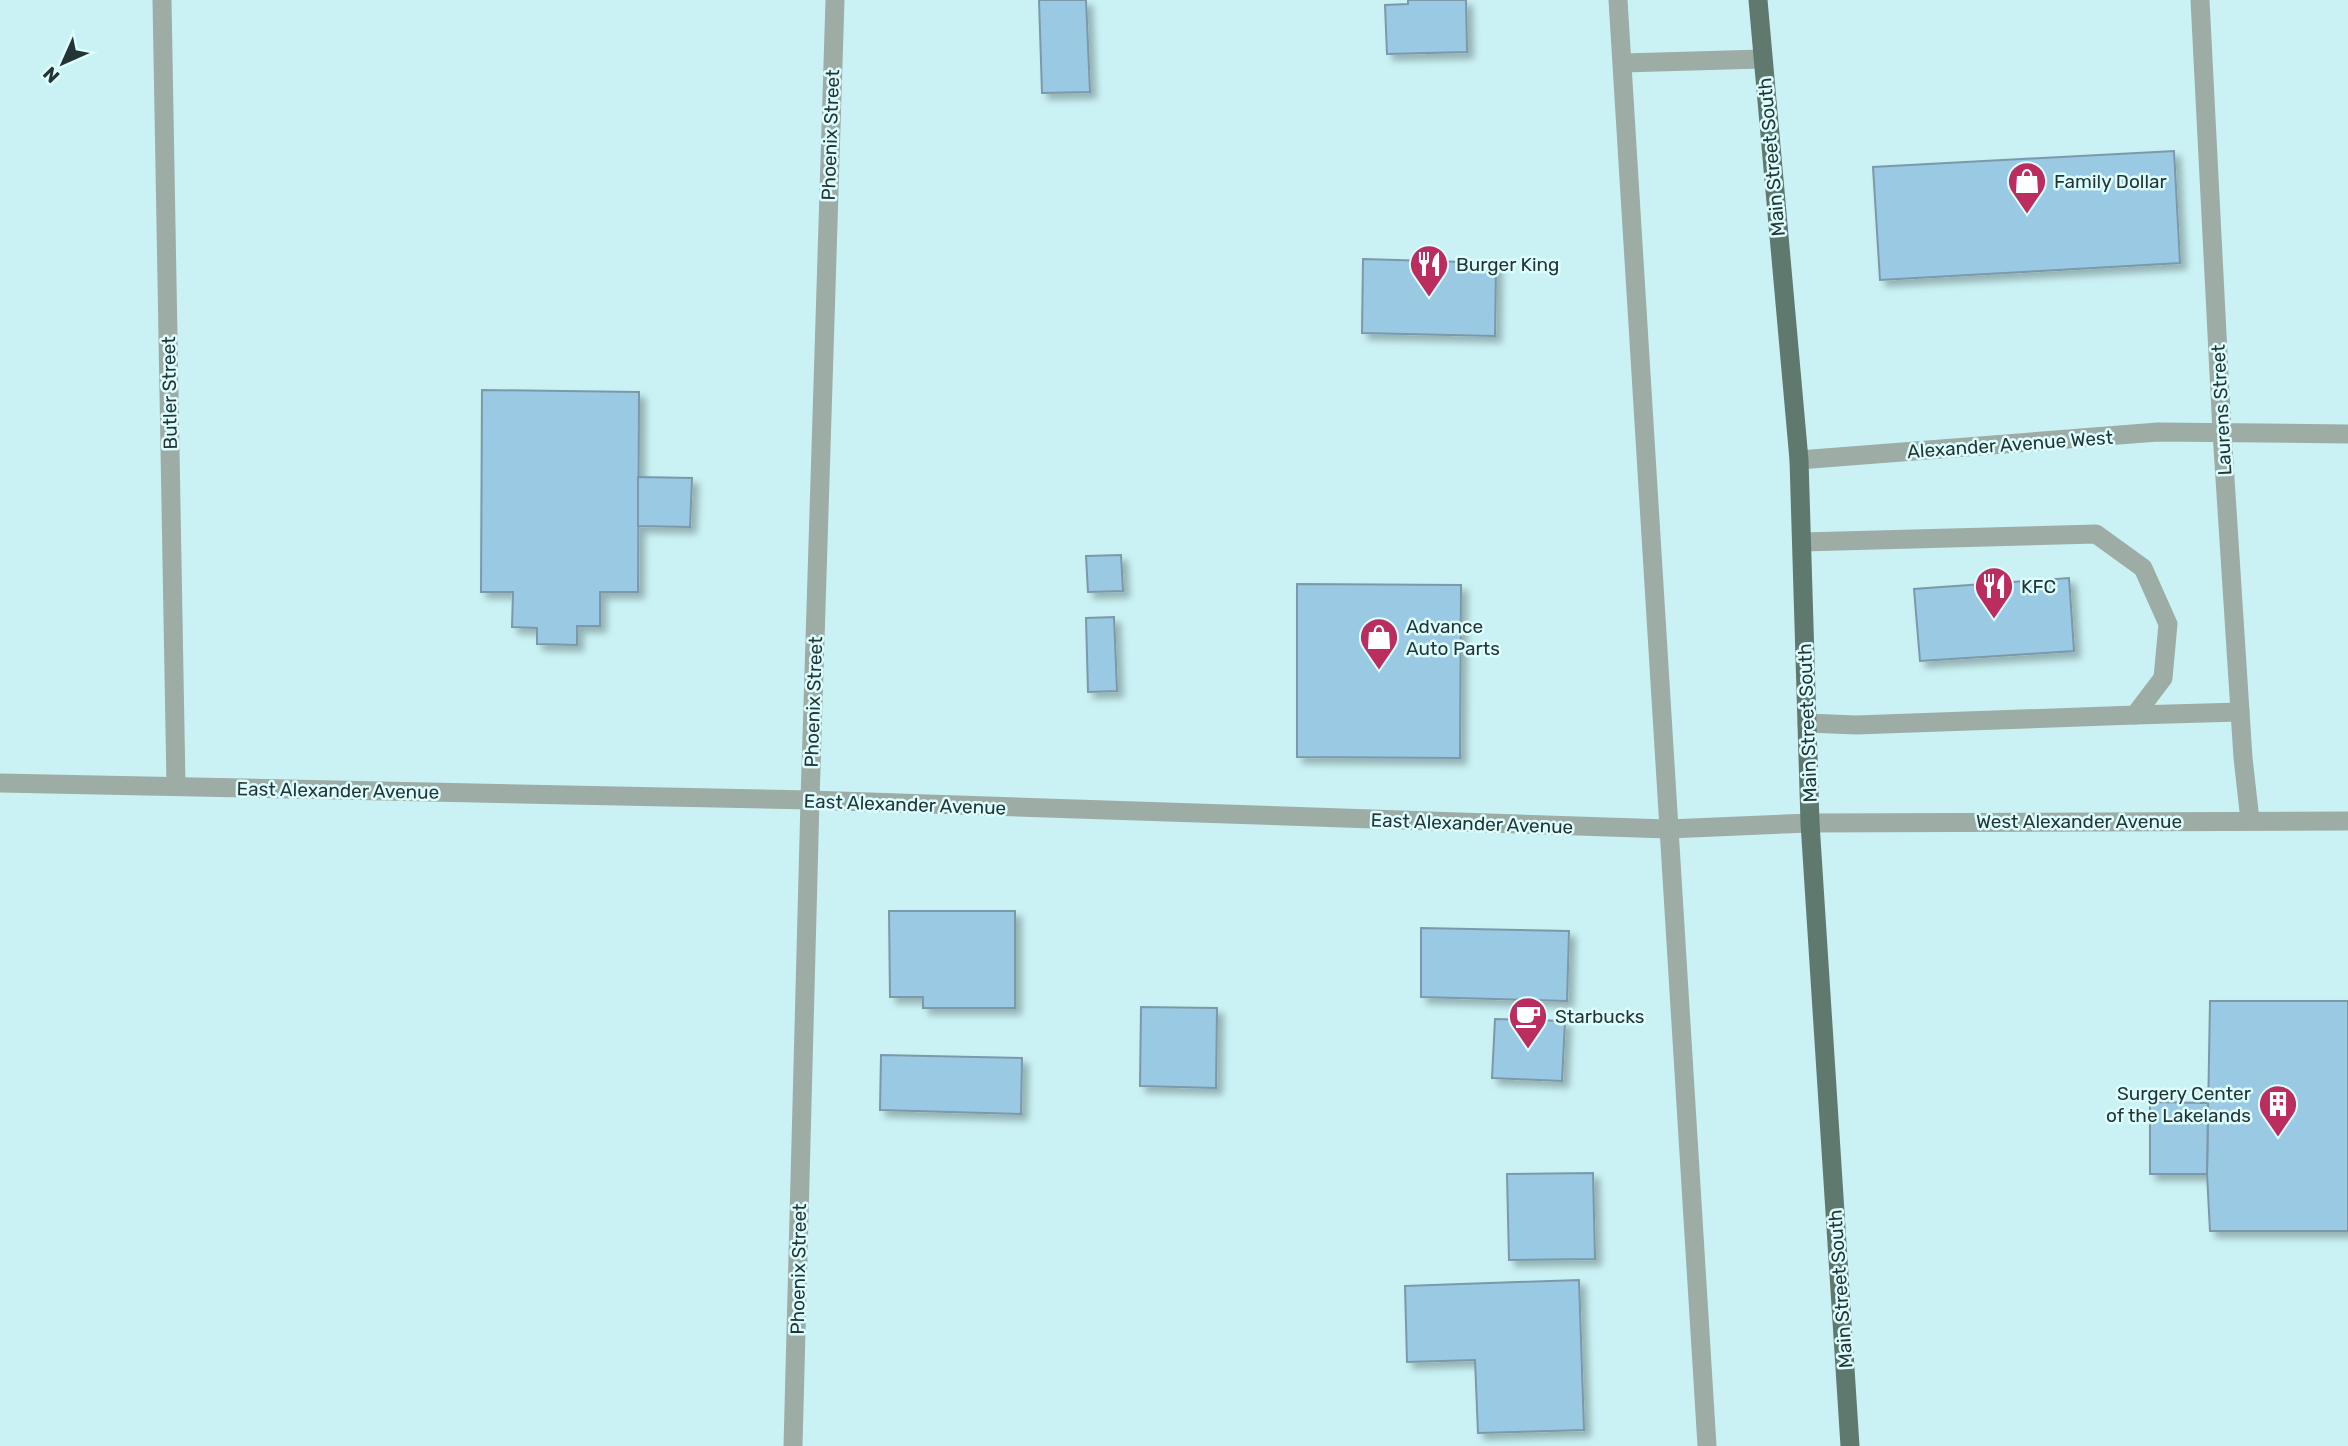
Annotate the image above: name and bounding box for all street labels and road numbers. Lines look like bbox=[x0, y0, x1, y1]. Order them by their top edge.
street label: Phoenix Street bbox=[817, 68, 844, 201]
street label: Main Street South bbox=[1753, 77, 1790, 237]
street label: Butler Street bbox=[157, 336, 182, 450]
street label: Laurens Street bbox=[2207, 343, 2236, 476]
street label: Alexander Avenue West bbox=[1906, 426, 2114, 463]
street label: Phoenix Street bbox=[800, 635, 827, 768]
street label: Main Street South bbox=[1793, 643, 1822, 803]
street label: East Alexander Avenue bbox=[237, 777, 439, 804]
street label: East Alexander Avenue bbox=[803, 789, 1007, 820]
street label: East Alexander Avenue bbox=[1370, 808, 1574, 839]
street label: West Alexander Avenue bbox=[1976, 810, 2182, 833]
street label: Phoenix Street bbox=[786, 1203, 811, 1335]
street label: Main Street South bbox=[1823, 1209, 1858, 1369]

